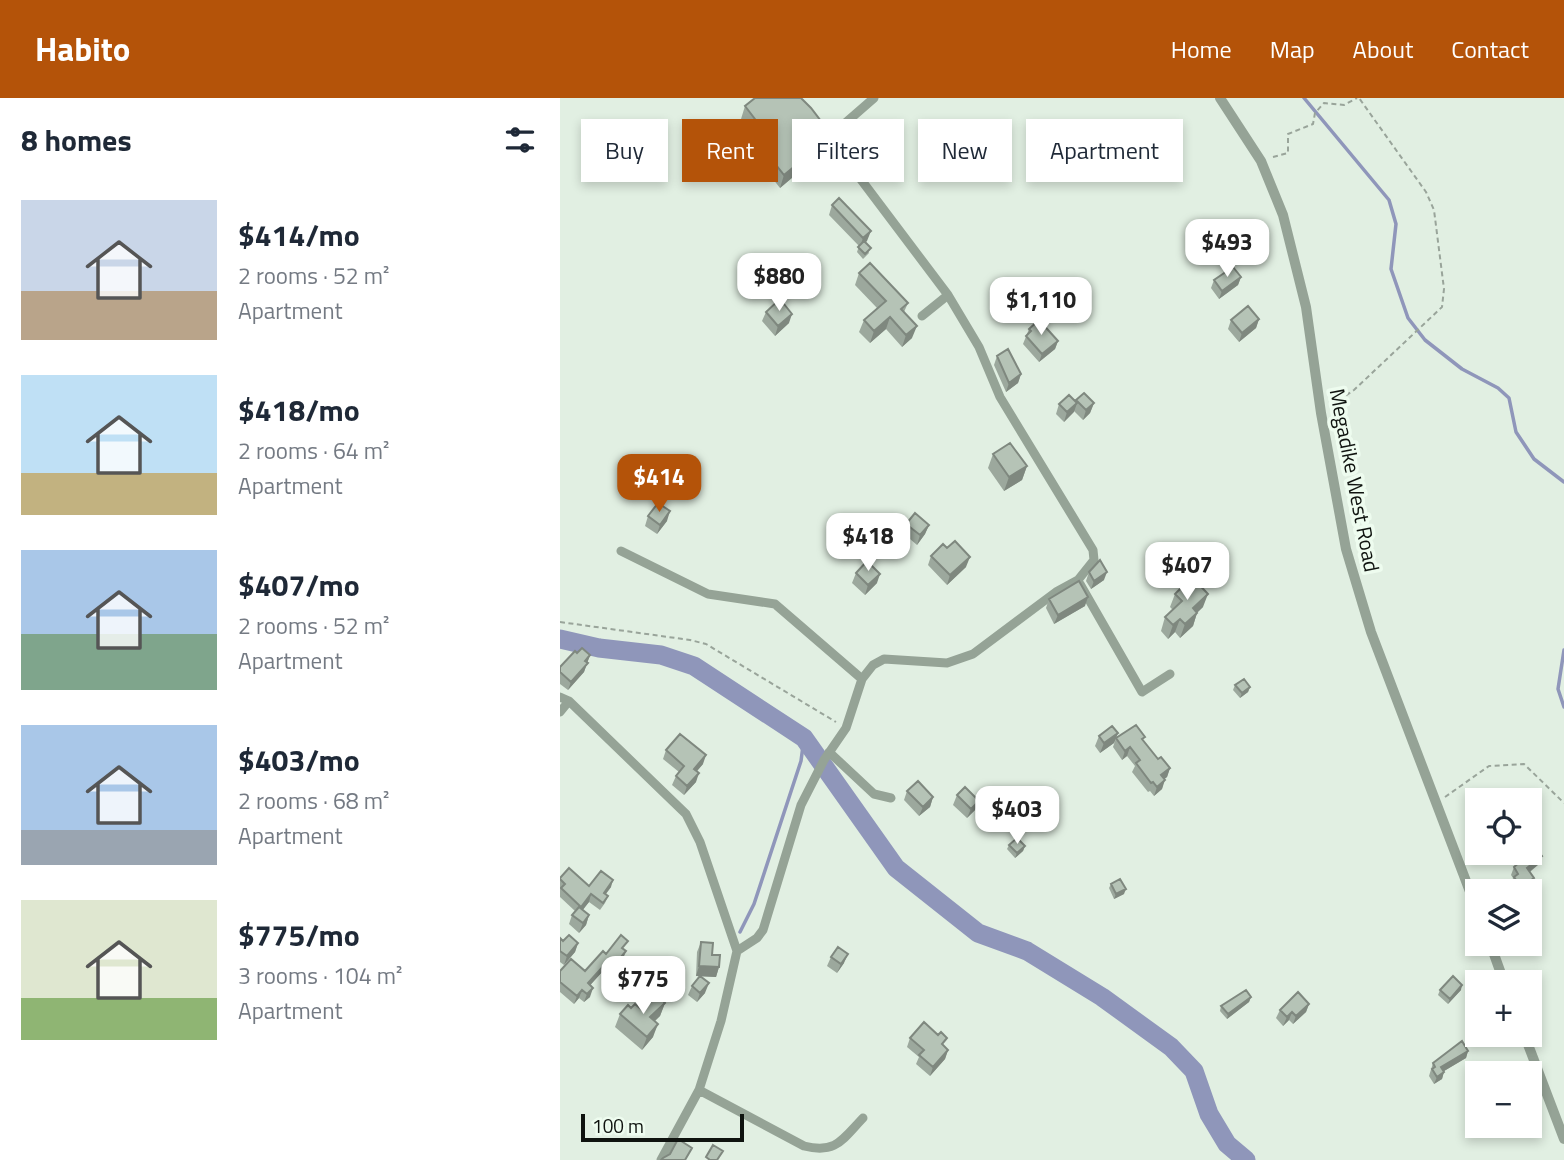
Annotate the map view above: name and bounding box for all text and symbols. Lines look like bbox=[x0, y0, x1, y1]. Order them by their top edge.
text: Habito bbox=[35, 24, 130, 74]
text: Home bbox=[1171, 31, 1232, 67]
text: Map bbox=[1270, 31, 1315, 67]
text: About bbox=[1353, 31, 1413, 67]
text: Contact bbox=[1451, 31, 1529, 67]
text: 8 homes bbox=[21, 117, 132, 163]
chip: Buy bbox=[581, 119, 668, 182]
chip: Rent bbox=[682, 119, 778, 182]
chip: Filters bbox=[792, 119, 904, 182]
chip: New bbox=[918, 119, 1012, 182]
chip: Apartment bbox=[1026, 119, 1183, 182]
icon: filters bbox=[501, 121, 539, 159]
text: $414/mo bbox=[238, 212, 360, 258]
pin: $493 bbox=[1186, 220, 1268, 279]
text: $493 bbox=[1201, 224, 1253, 259]
icon: home bbox=[77, 228, 161, 312]
pin: $880 bbox=[738, 254, 820, 313]
text: 2 rooms · 52 m² bbox=[238, 258, 389, 293]
text: $880 bbox=[753, 258, 805, 293]
pin: $1,110 bbox=[984, 278, 1098, 337]
text: $1,110 bbox=[1006, 282, 1076, 317]
text: Apartment bbox=[238, 293, 343, 328]
street label: Megadike West Road bbox=[1322, 386, 1388, 574]
text: $418/mo bbox=[238, 387, 360, 433]
icon: home bbox=[77, 403, 161, 487]
text: 2 rooms · 64 m² bbox=[238, 433, 389, 468]
pin: $414 bbox=[618, 454, 700, 514]
text: $414 bbox=[633, 459, 685, 494]
text: Apartment bbox=[238, 468, 343, 503]
pin: $418 bbox=[827, 514, 909, 573]
text: $418 bbox=[842, 518, 894, 553]
pin: $407 bbox=[1146, 542, 1228, 602]
text: $407 bbox=[1161, 547, 1213, 582]
text: $407/mo bbox=[238, 562, 360, 608]
icon: home bbox=[77, 578, 161, 662]
text: 2 rooms · 52 m² bbox=[238, 608, 389, 643]
text: Apartment bbox=[238, 643, 343, 678]
text: $403/mo bbox=[238, 737, 360, 783]
icon: home bbox=[77, 753, 161, 837]
text: 2 rooms · 68 m² bbox=[238, 783, 389, 818]
pin: $403 bbox=[976, 786, 1058, 846]
map controls bbox=[1465, 788, 1542, 1138]
button: locate bbox=[1465, 788, 1542, 865]
text: $403 bbox=[991, 791, 1043, 826]
text: Apartment bbox=[238, 818, 343, 853]
button: layers bbox=[1465, 879, 1542, 956]
text: $775/mo bbox=[238, 912, 360, 958]
icon: home bbox=[77, 928, 161, 1012]
pin: $775 bbox=[602, 956, 684, 1016]
text: 3 rooms · 104 m² bbox=[238, 958, 402, 993]
text: $775 bbox=[617, 961, 669, 996]
button: + bbox=[1465, 970, 1542, 1047]
text: Apartment bbox=[238, 993, 343, 1028]
button: − bbox=[1465, 1061, 1542, 1138]
scale bar bbox=[581, 1111, 744, 1143]
text: 100 m bbox=[592, 1111, 644, 1140]

